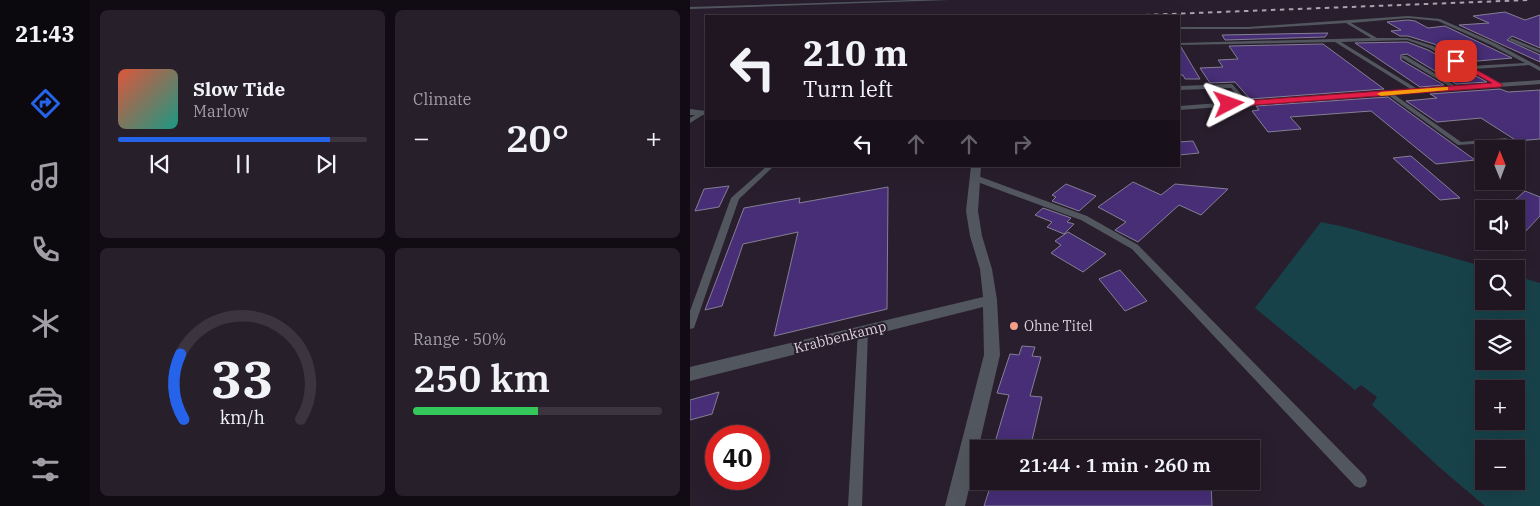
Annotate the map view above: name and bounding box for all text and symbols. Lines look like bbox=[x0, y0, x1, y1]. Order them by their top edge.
text: 21:43 bbox=[15, 19, 75, 48]
text: 210 m bbox=[803, 30, 908, 76]
icon: left bbox=[720, 35, 785, 100]
pin bbox=[1435, 40, 1477, 82]
icon: arrive bbox=[1442, 47, 1470, 75]
text: Turn left bbox=[803, 74, 893, 103]
text: Slow Tide bbox=[193, 77, 285, 101]
position arrow bbox=[1202, 77, 1254, 129]
icon: directions bbox=[28, 86, 63, 121]
text: Climate bbox=[413, 89, 471, 109]
text: Marlow bbox=[193, 101, 249, 121]
text: 20° bbox=[506, 113, 569, 162]
text: − bbox=[413, 119, 430, 156]
text: + bbox=[645, 119, 662, 156]
icon: left bbox=[849, 130, 877, 158]
icon: ahead bbox=[902, 130, 930, 158]
icon: ahead bbox=[955, 130, 983, 158]
icon: right bbox=[1008, 130, 1036, 158]
north arrow bbox=[1475, 140, 1525, 190]
map controls bbox=[1475, 140, 1525, 490]
icon: previous bbox=[146, 150, 174, 178]
icon: pause bbox=[229, 150, 257, 178]
icon: next bbox=[312, 150, 340, 178]
icon: music bbox=[28, 159, 63, 194]
button: sound bbox=[1475, 200, 1525, 250]
icon: phone bbox=[28, 232, 63, 267]
button: search bbox=[1475, 260, 1525, 310]
icon: climate bbox=[28, 306, 63, 341]
street label: Krabbenkamp bbox=[792, 317, 888, 357]
place label: Ohne Titel bbox=[1024, 317, 1093, 335]
marker: Ohne Titel bbox=[1008, 320, 1020, 332]
button: layers bbox=[1475, 320, 1525, 370]
text: Range · 50% bbox=[413, 329, 506, 349]
text: 33 bbox=[211, 345, 274, 412]
text: 250 km bbox=[413, 353, 550, 402]
icon: car bbox=[28, 379, 63, 414]
button: + bbox=[1475, 380, 1525, 430]
text: km/h bbox=[220, 406, 265, 429]
speed limit sign: 40 bbox=[705, 425, 770, 490]
button: − bbox=[1475, 440, 1525, 490]
icon: filters bbox=[28, 452, 63, 487]
text: 21:44 · 1 min · 260 m bbox=[1019, 453, 1211, 477]

